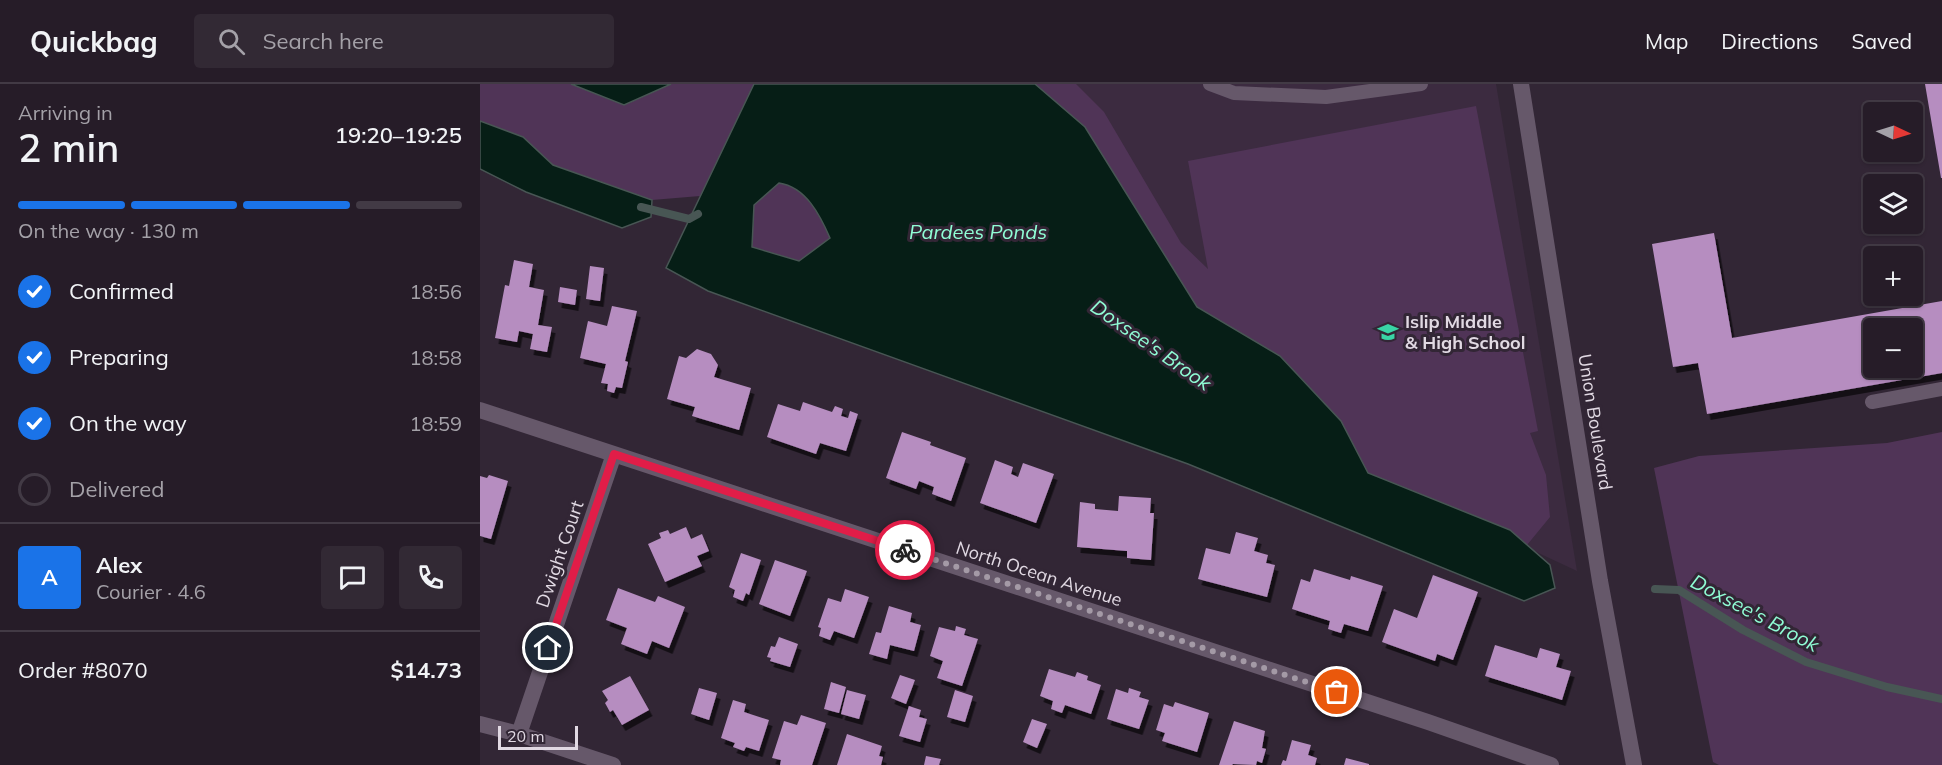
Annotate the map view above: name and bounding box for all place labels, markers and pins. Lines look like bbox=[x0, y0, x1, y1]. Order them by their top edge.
place label: Islip Middle & High School bbox=[1405, 310, 1525, 354]
school or university icon: Islip Middle & High School bbox=[1376, 320, 1400, 344]
pin bbox=[522, 622, 573, 673]
pin bbox=[1311, 666, 1362, 717]

